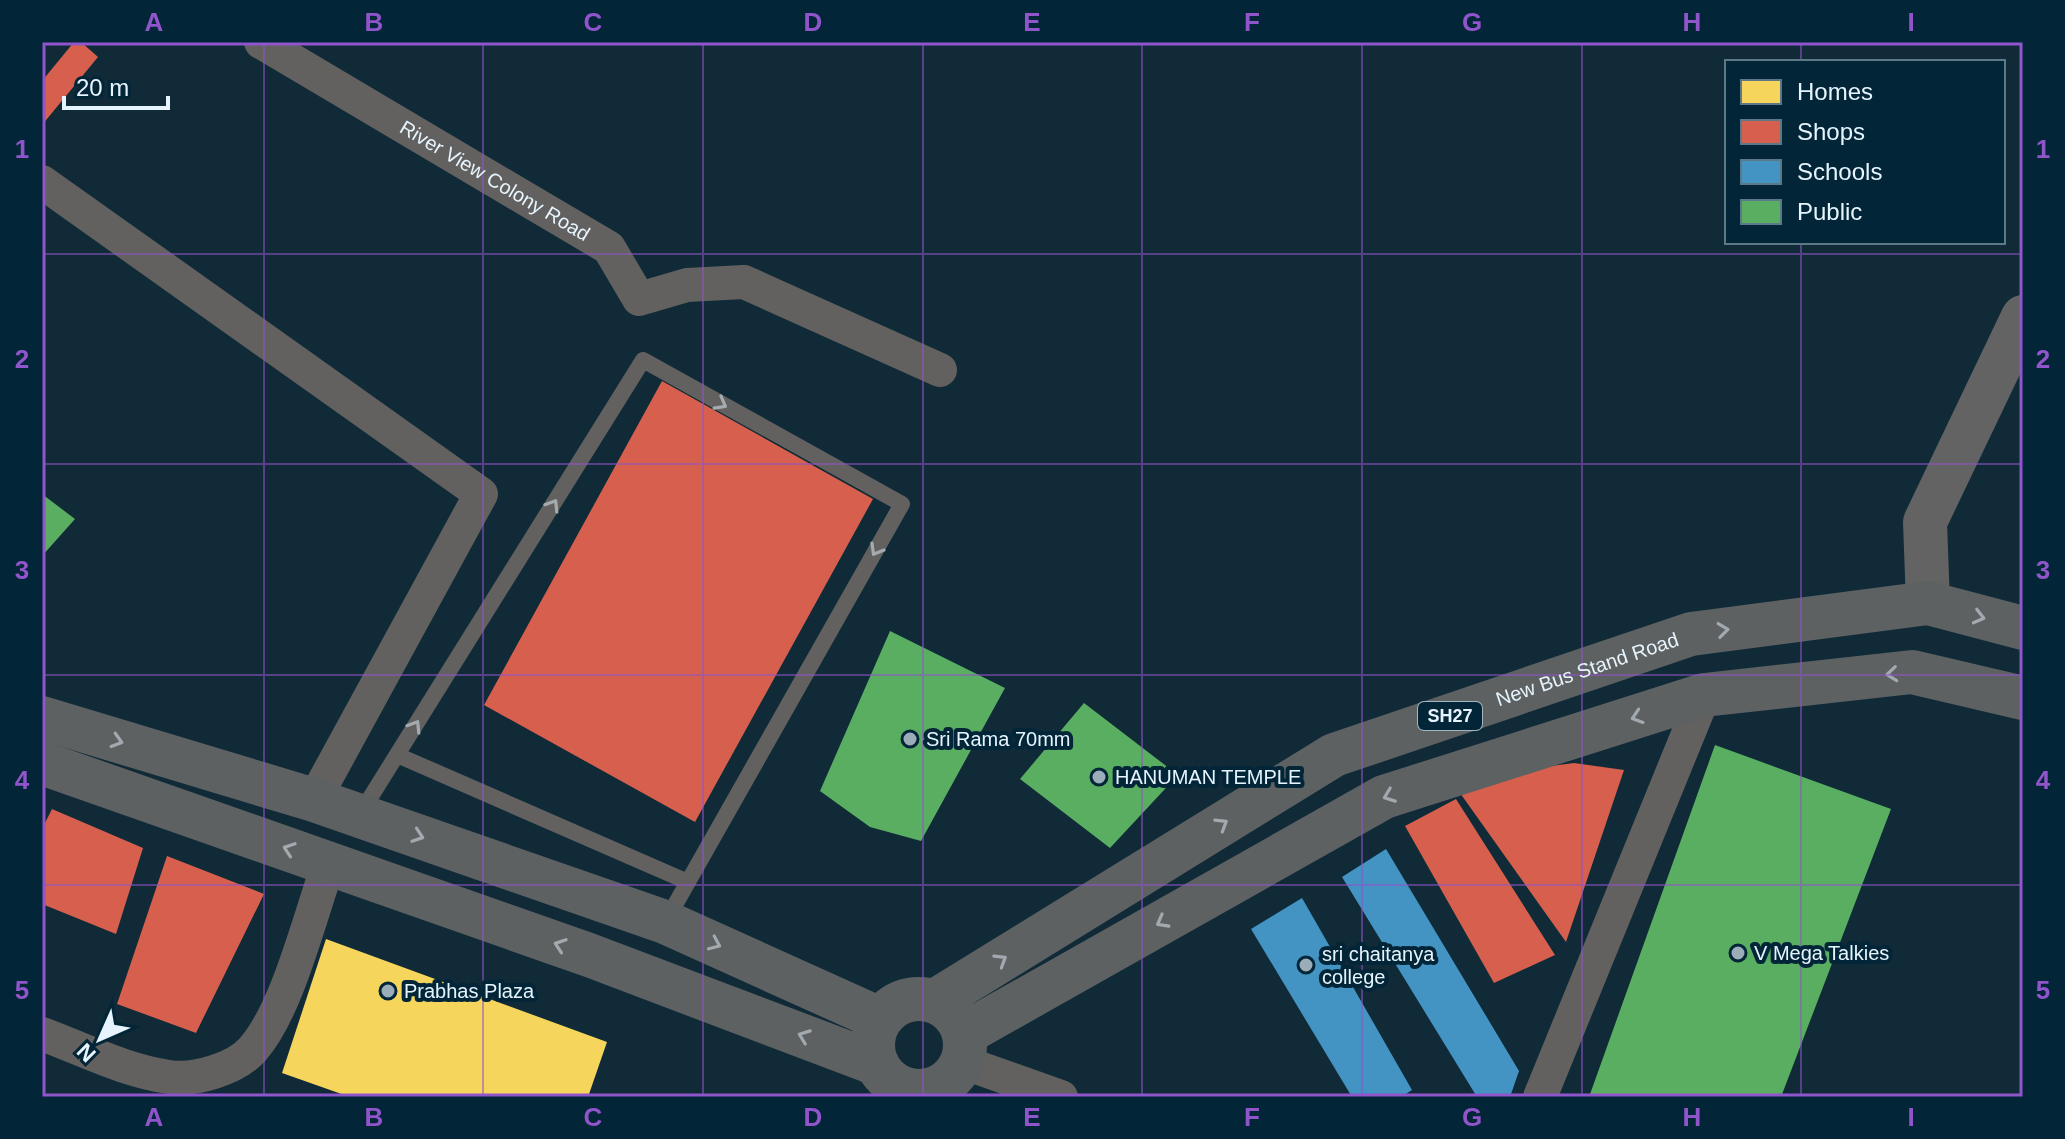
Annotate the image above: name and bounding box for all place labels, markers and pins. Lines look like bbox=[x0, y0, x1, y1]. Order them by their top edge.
place label: Sri Rama 70mm bbox=[926, 728, 1070, 750]
marker: Sri Rama 70mm bbox=[901, 730, 919, 748]
place label: HANUMAN TEMPLE bbox=[1115, 766, 1301, 788]
marker: HANUMAN TEMPLE bbox=[1090, 768, 1108, 786]
place label: V Mega Talkies bbox=[1754, 942, 1889, 964]
place label: sri chaitanya college bbox=[1322, 943, 1435, 988]
marker: V Mega Talkies bbox=[1729, 944, 1747, 962]
marker: sri chaitanya college bbox=[1297, 956, 1315, 974]
place label: Prabhas Plaza bbox=[404, 980, 535, 1002]
marker: Prabhas Plaza bbox=[379, 982, 397, 1000]

